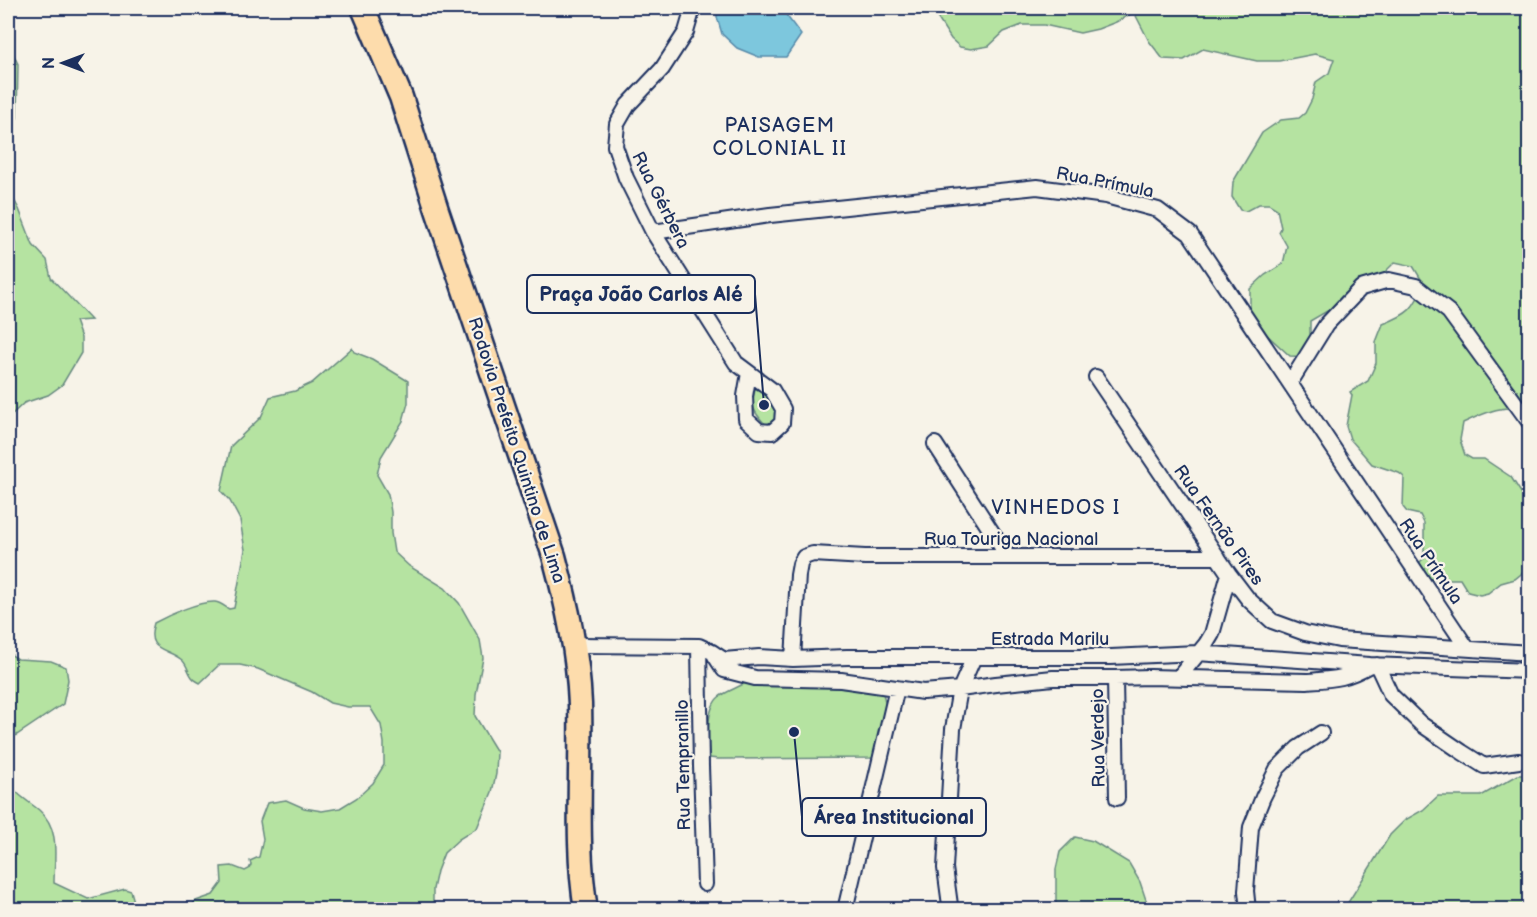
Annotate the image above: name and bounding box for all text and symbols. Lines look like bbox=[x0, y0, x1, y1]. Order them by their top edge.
north arrow bbox=[33, 33, 93, 93]
text: N bbox=[40, 57, 59, 69]
district label: PAISAGEM COLONIAL II bbox=[713, 114, 847, 161]
street label: Rua Gérbera bbox=[627, 148, 694, 252]
street label: Rua Prímula bbox=[1054, 163, 1155, 202]
callout: Praça João Carlos Alé bbox=[527, 275, 755, 313]
text: Praça João Carlos Alé bbox=[539, 283, 743, 307]
street label: Rodovia Prefeito Quintino de Lima bbox=[464, 315, 569, 586]
street label: Rua Fernão Pires bbox=[1169, 461, 1268, 590]
district label: VINHEDOS I bbox=[991, 496, 1121, 520]
street label: Rua Prímula bbox=[1394, 514, 1467, 608]
street label: Rua Touriga Nacional bbox=[924, 529, 1098, 550]
street label: Estrada Marilu bbox=[991, 629, 1109, 650]
street label: Rua Verdejo bbox=[1087, 688, 1110, 788]
street label: Rua Tempranillo bbox=[672, 699, 695, 831]
callout: Área Institucional bbox=[802, 798, 986, 836]
text: Área Institucional bbox=[813, 803, 974, 830]

